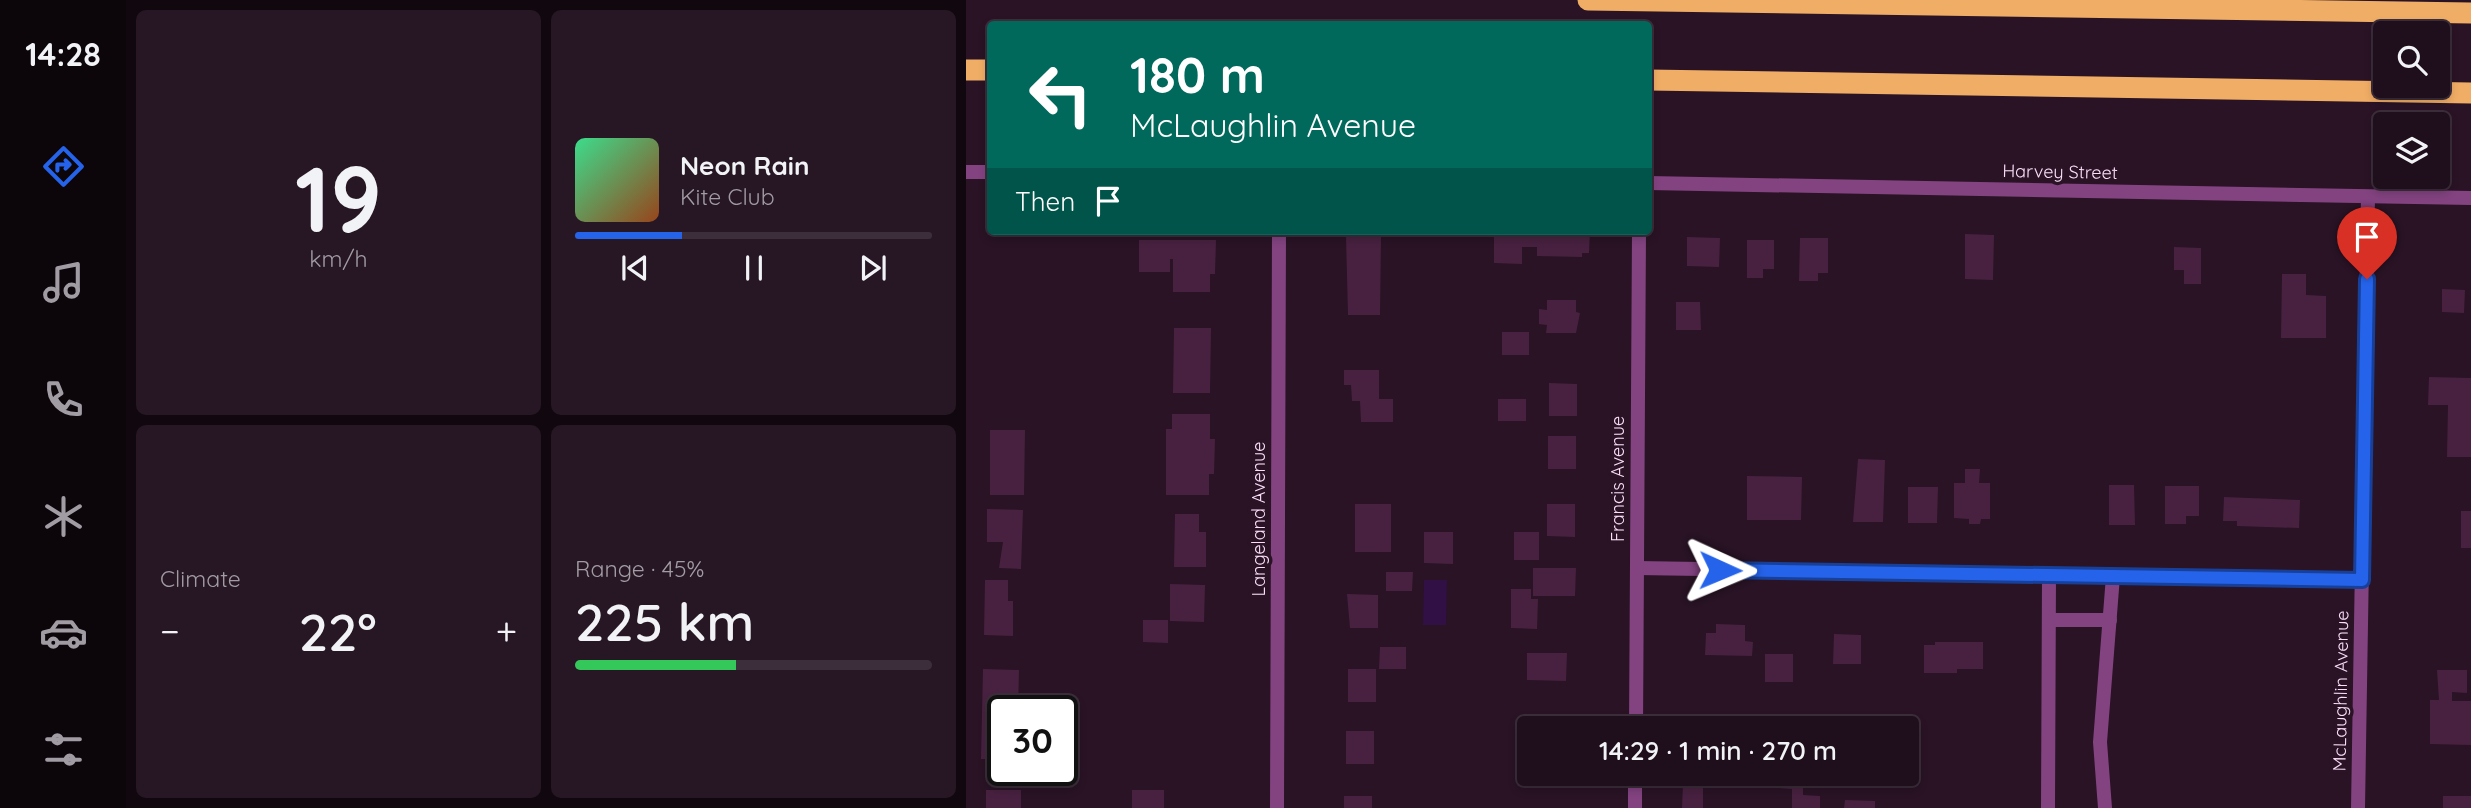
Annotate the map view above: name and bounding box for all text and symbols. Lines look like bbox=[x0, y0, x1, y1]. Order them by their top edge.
map controls bbox=[2373, 21, 2450, 189]
button: search bbox=[2373, 21, 2450, 98]
text: 14:28 bbox=[25, 34, 101, 74]
text: 180 m bbox=[1130, 44, 1265, 105]
icon: left bbox=[1015, 49, 1106, 140]
text: McLaughlin Avenue bbox=[1130, 105, 1416, 145]
button: layers bbox=[2373, 112, 2450, 189]
text: 19 bbox=[295, 141, 382, 255]
icon: directions bbox=[39, 142, 88, 191]
text: Neon Rain bbox=[680, 149, 809, 182]
street label: Harvey Street bbox=[2002, 159, 2118, 184]
text: Kite Club bbox=[680, 182, 775, 211]
icon: arrive bbox=[1089, 182, 1127, 220]
text: Then bbox=[1015, 185, 1075, 218]
pin bbox=[2337, 207, 2397, 279]
icon: arrive bbox=[2348, 218, 2386, 256]
text: km/h bbox=[309, 244, 368, 273]
icon: previous bbox=[616, 249, 654, 287]
icon: pause bbox=[735, 249, 773, 287]
icon: next bbox=[854, 249, 892, 287]
icon: music bbox=[39, 258, 88, 307]
icon: phone bbox=[39, 375, 88, 424]
street label: Francis Avenue bbox=[1606, 416, 1629, 542]
street label: Langeland Avenue bbox=[1247, 442, 1270, 596]
icon: climate bbox=[39, 492, 88, 541]
position arrow bbox=[1683, 533, 1757, 607]
text: Range · 45% bbox=[575, 554, 704, 583]
text: Climate bbox=[160, 564, 241, 593]
text: 225 km bbox=[575, 589, 754, 654]
text: 22° bbox=[299, 599, 377, 664]
text: − bbox=[160, 607, 180, 655]
text: + bbox=[496, 607, 517, 655]
icon: car bbox=[39, 608, 88, 657]
street label: McLaughlin Avenue bbox=[2328, 610, 2353, 772]
speed limit sign: 30 bbox=[987, 695, 1078, 786]
icon: filters bbox=[39, 725, 88, 774]
text: 14:29 · 1 min · 270 m bbox=[1599, 734, 1837, 767]

